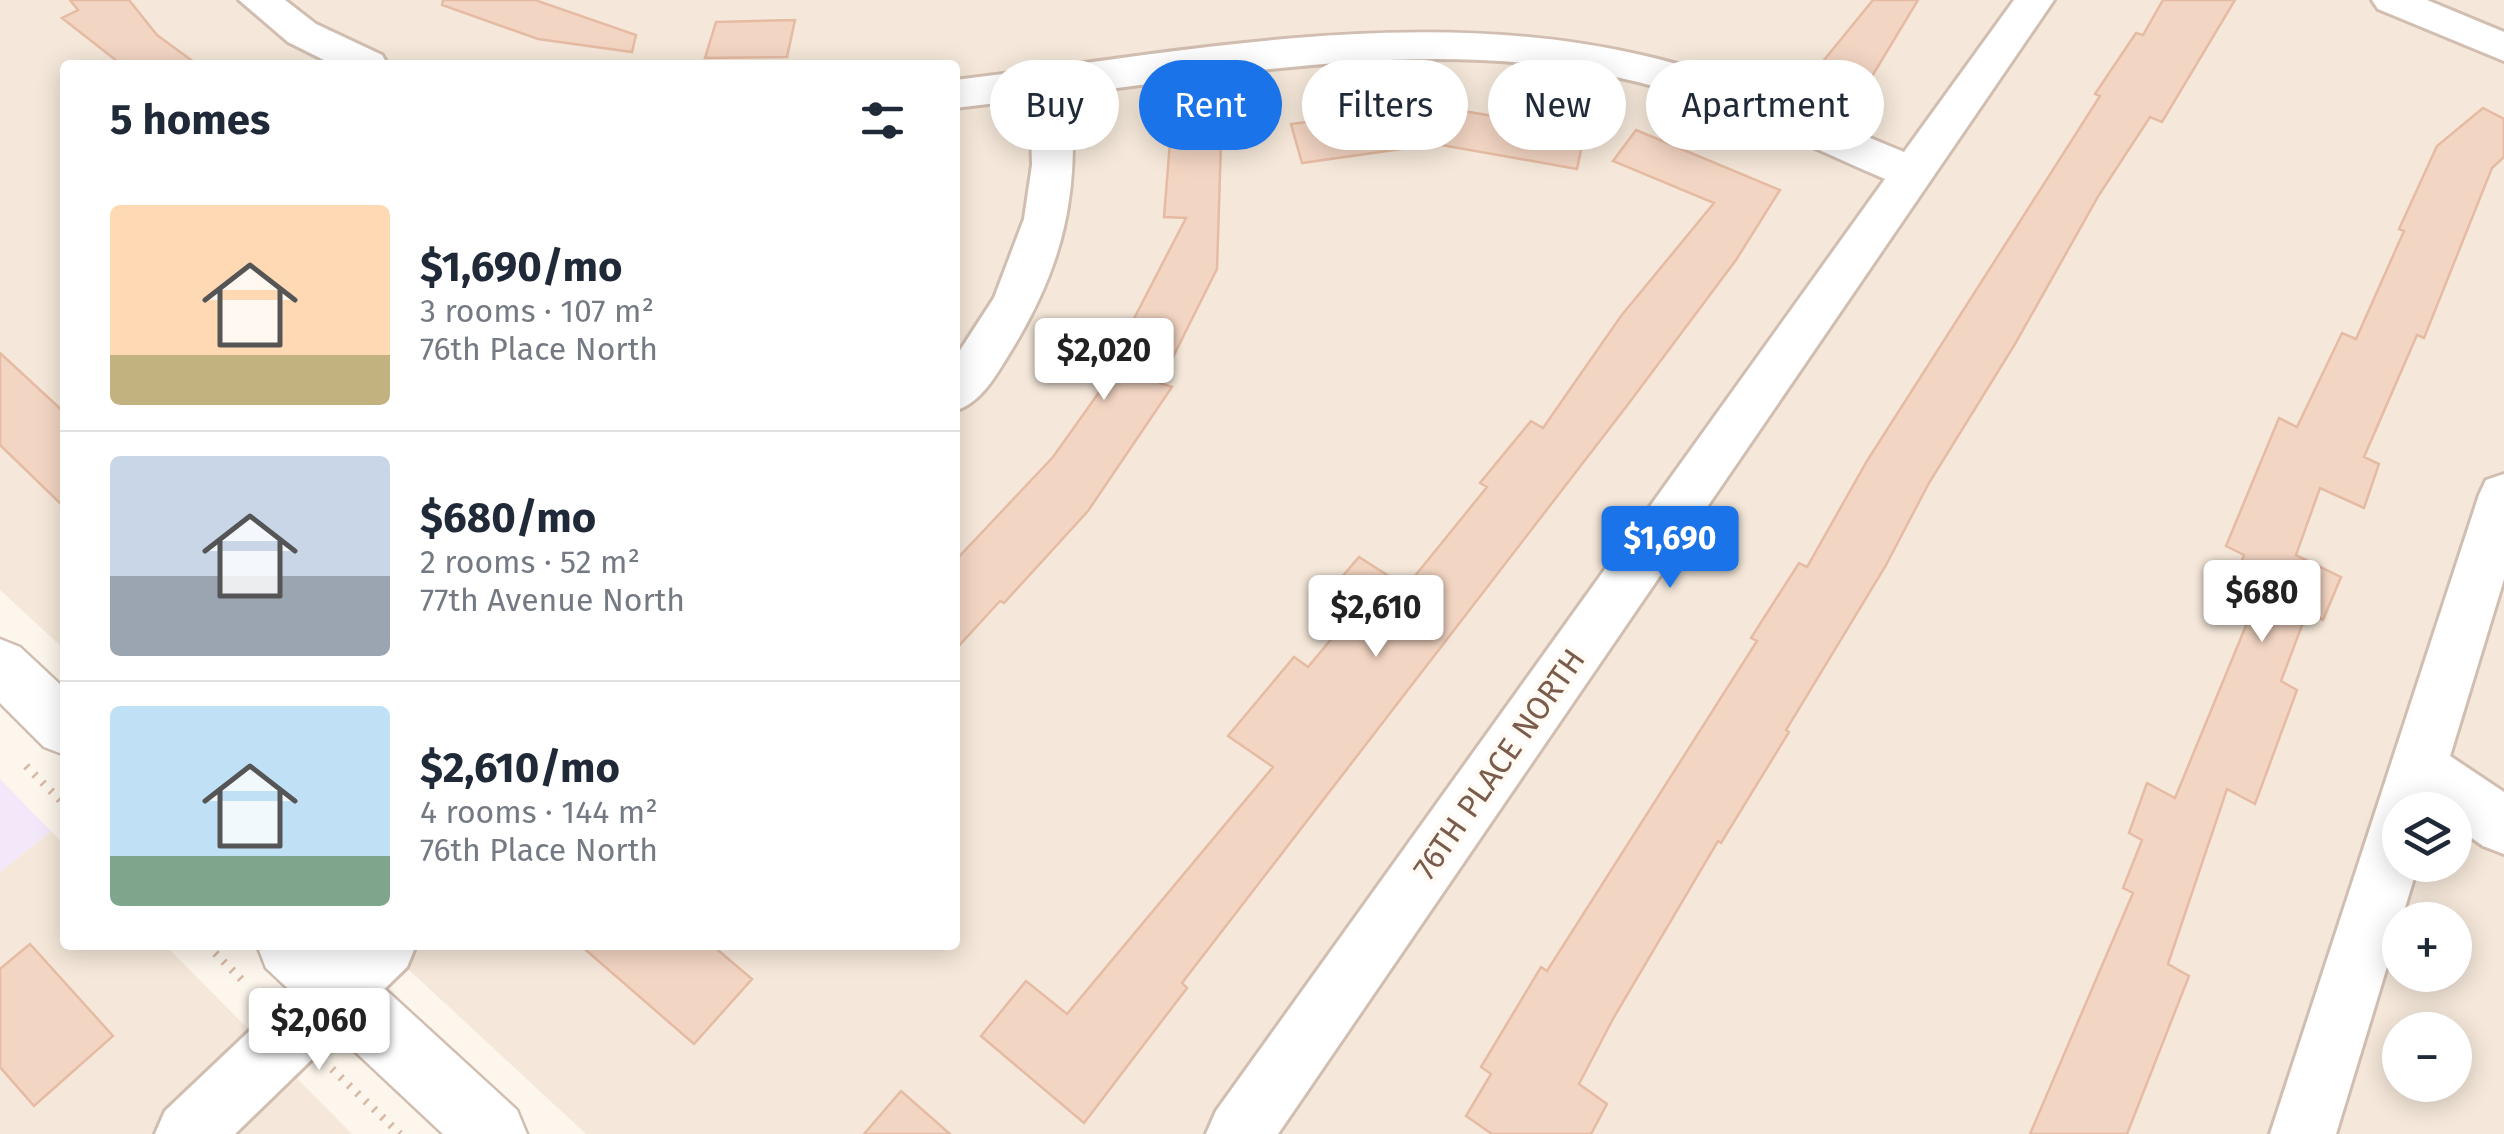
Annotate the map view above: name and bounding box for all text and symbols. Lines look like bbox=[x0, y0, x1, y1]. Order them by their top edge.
chip: Buy bbox=[990, 60, 1119, 150]
chip: Rent bbox=[1139, 60, 1282, 150]
chip: Filters bbox=[1302, 60, 1468, 150]
chip: New bbox=[1488, 60, 1626, 150]
chip: Apartment bbox=[1646, 60, 1884, 150]
icon: filters bbox=[855, 93, 910, 148]
text: 5 homes bbox=[110, 95, 270, 145]
text: $1,690/mo bbox=[420, 242, 622, 292]
icon: home bbox=[190, 245, 310, 365]
text: 3 rooms · 107 m² bbox=[420, 292, 654, 330]
pin: $2,020 bbox=[1023, 318, 1185, 403]
text: 76th Place North bbox=[420, 330, 658, 368]
text: $2,020 bbox=[1057, 331, 1151, 369]
text: $680/mo bbox=[420, 493, 596, 543]
icon: home bbox=[190, 496, 310, 616]
pin: $1,690 bbox=[1589, 506, 1751, 591]
text: $1,690 bbox=[1624, 519, 1716, 557]
text: 2 rooms · 52 m² bbox=[420, 543, 640, 581]
pin: $680 bbox=[2203, 560, 2321, 645]
text: $680 bbox=[2226, 573, 2298, 611]
pin: $2,610 bbox=[1295, 575, 1457, 660]
text: 77th Avenue North bbox=[420, 581, 685, 619]
text: $2,610 bbox=[1331, 588, 1421, 626]
street label: 76TH PLACE NORTH bbox=[1405, 641, 1593, 887]
text: $2,610/mo bbox=[420, 743, 620, 793]
icon: home bbox=[190, 746, 310, 866]
map controls bbox=[2382, 792, 2472, 1102]
button: layers bbox=[2382, 792, 2472, 882]
text: 4 rooms · 144 m² bbox=[420, 793, 658, 831]
text: 76th Place North bbox=[420, 831, 658, 869]
button: + bbox=[2382, 902, 2472, 992]
pin: $2,060 bbox=[238, 988, 400, 1073]
text: $2,060 bbox=[271, 1001, 367, 1039]
button: − bbox=[2382, 1012, 2472, 1102]

